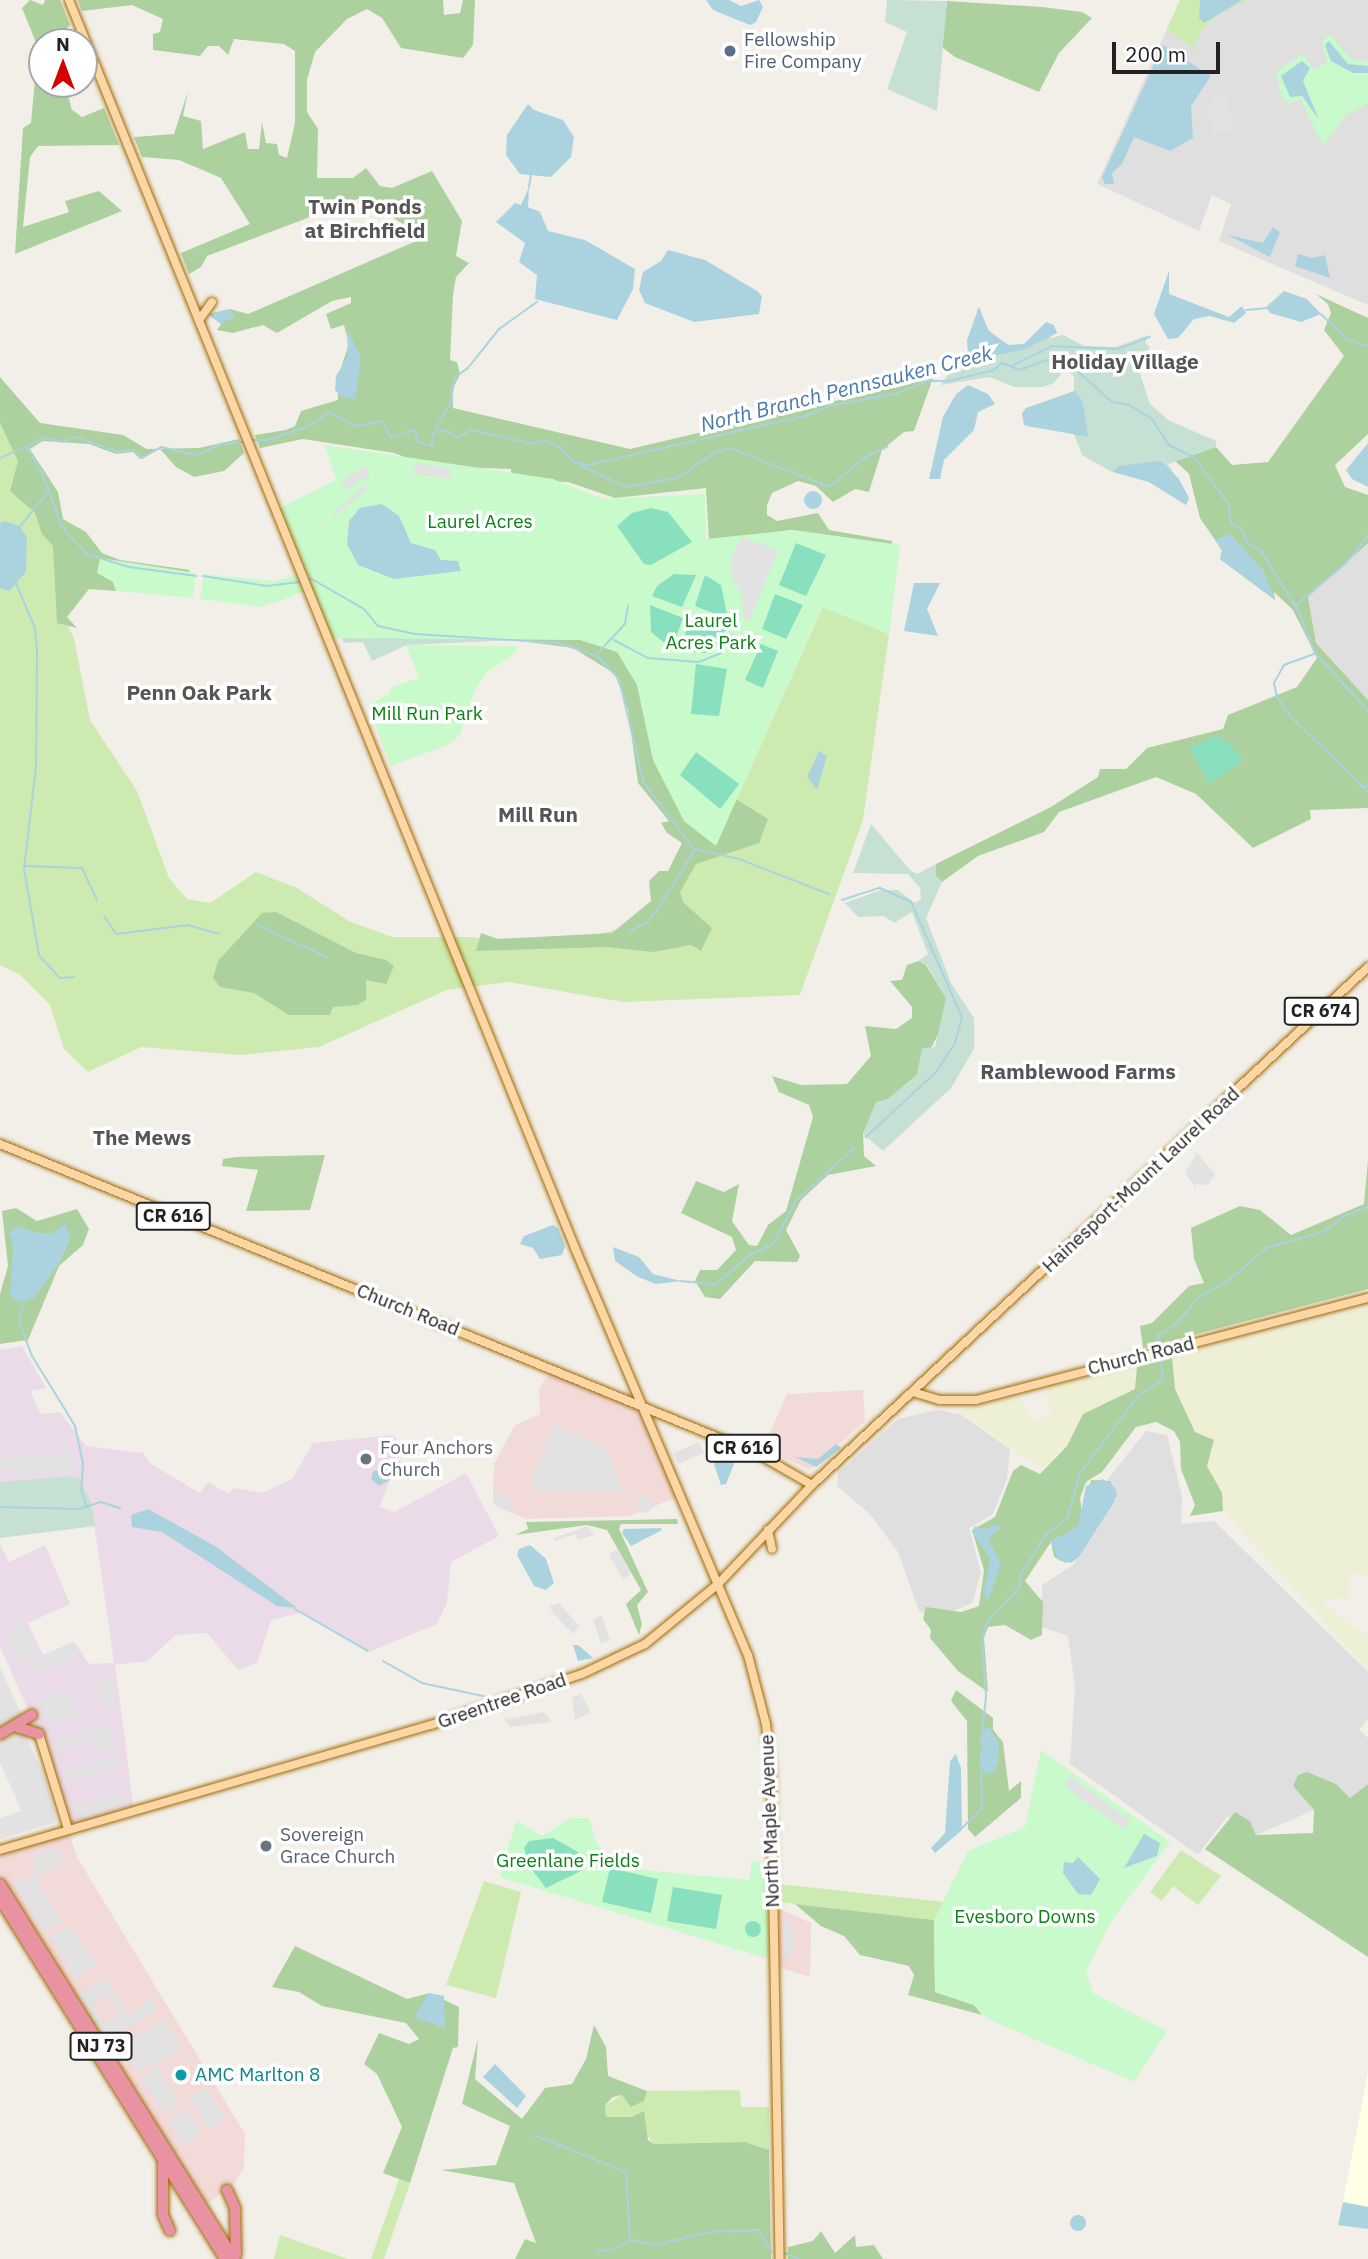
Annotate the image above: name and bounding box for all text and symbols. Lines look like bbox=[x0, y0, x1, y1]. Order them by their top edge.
north arrow bbox=[28, 28, 98, 98]
scale bar bbox=[1116, 28, 1224, 72]
place label: Fellowship Fire Company bbox=[744, 29, 861, 73]
text: N bbox=[56, 32, 70, 56]
text: 200 m bbox=[1125, 40, 1186, 68]
marker: Fellowship Fire Company bbox=[722, 43, 738, 59]
district label: Twin Ponds at Birchfield bbox=[304, 193, 426, 243]
water label: North Branch Pennsauken Creek bbox=[697, 339, 995, 437]
district label: Holiday Village bbox=[1051, 348, 1199, 374]
park label: Laurel Acres bbox=[427, 511, 533, 533]
park label: Laurel Acres Park bbox=[665, 610, 757, 654]
district label: Penn Oak Park bbox=[126, 679, 272, 705]
park label: Mill Run Park bbox=[371, 703, 483, 725]
district label: Mill Run bbox=[498, 801, 578, 827]
road number: CR 674 bbox=[1282, 996, 1360, 1026]
district label: Ramblewood Farms bbox=[980, 1058, 1176, 1084]
street label: Hainesport-Mount Laurel Road bbox=[1038, 1083, 1244, 1277]
district label: The Mews bbox=[93, 1124, 191, 1150]
road number: CR 616 bbox=[134, 1202, 212, 1231]
street label: Church Road bbox=[353, 1279, 463, 1341]
street label: Church Road bbox=[1085, 1332, 1197, 1380]
road number: CR 616 bbox=[704, 1434, 782, 1462]
place label: Four Anchors Church bbox=[380, 1437, 493, 1481]
marker: Four Anchors Church bbox=[358, 1451, 374, 1467]
street label: Greentree Road bbox=[435, 1668, 569, 1734]
street label: North Maple Avenue bbox=[756, 1734, 784, 1908]
place label: Sovereign Grace Church bbox=[280, 1824, 395, 1868]
marker: Sovereign Grace Church bbox=[258, 1838, 274, 1854]
park label: Greenlane Fields bbox=[496, 1850, 640, 1872]
park label: Evesboro Downs bbox=[954, 1906, 1096, 1928]
road number: NJ 73 bbox=[70, 2032, 132, 2060]
place label: AMC Marlton 8 bbox=[195, 2064, 320, 2086]
marker: AMC Marlton 8 bbox=[173, 2067, 189, 2083]

